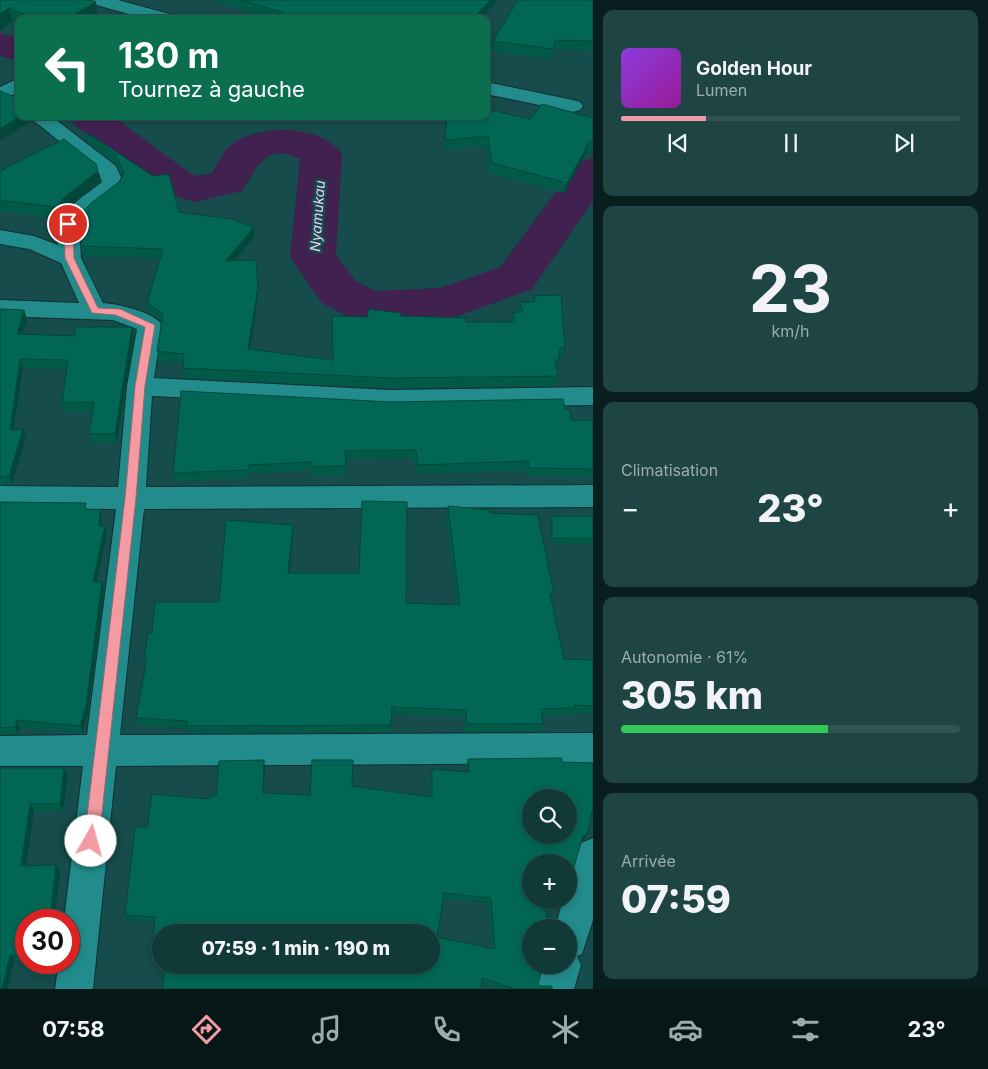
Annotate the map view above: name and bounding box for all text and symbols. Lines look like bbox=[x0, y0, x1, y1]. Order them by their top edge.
text: 130 m bbox=[118, 34, 220, 76]
icon: left bbox=[35, 35, 100, 100]
text: Golden Hour bbox=[696, 57, 812, 80]
text: Tournez à gauche bbox=[118, 76, 305, 102]
text: Lumen bbox=[696, 80, 747, 100]
icon: previous bbox=[664, 129, 692, 157]
icon: pause bbox=[777, 129, 805, 157]
icon: next bbox=[890, 129, 918, 157]
water label: Nyamukau bbox=[306, 180, 328, 252]
pin bbox=[47, 203, 89, 245]
icon: arrive bbox=[54, 210, 82, 238]
text: 23 bbox=[749, 249, 832, 328]
text: km/h bbox=[771, 321, 810, 341]
text: Climatisation bbox=[621, 460, 718, 480]
text: 23° bbox=[757, 485, 824, 531]
text: − bbox=[621, 491, 640, 525]
text: + bbox=[941, 491, 960, 525]
text: Autonomie · 61% bbox=[621, 647, 748, 667]
text: 305 km bbox=[621, 672, 763, 718]
map controls bbox=[522, 789, 577, 974]
button: search bbox=[522, 789, 577, 844]
position arrow bbox=[64, 814, 116, 866]
text: Arrivée bbox=[621, 851, 676, 871]
button: + bbox=[522, 854, 577, 909]
text: 07:59 bbox=[621, 876, 731, 922]
speed limit sign: 30 bbox=[15, 909, 80, 974]
button: − bbox=[522, 919, 577, 974]
text: 07:59 · 1 min · 190 m bbox=[202, 937, 390, 960]
icon: directions bbox=[189, 1012, 224, 1047]
icon: music bbox=[309, 1012, 344, 1047]
icon: phone bbox=[429, 1012, 464, 1047]
icon: climate bbox=[548, 1012, 583, 1047]
icon: car bbox=[668, 1012, 703, 1047]
icon: filters bbox=[788, 1012, 823, 1047]
text: 07:58 bbox=[42, 1016, 105, 1042]
text: 23° bbox=[908, 1016, 946, 1042]

